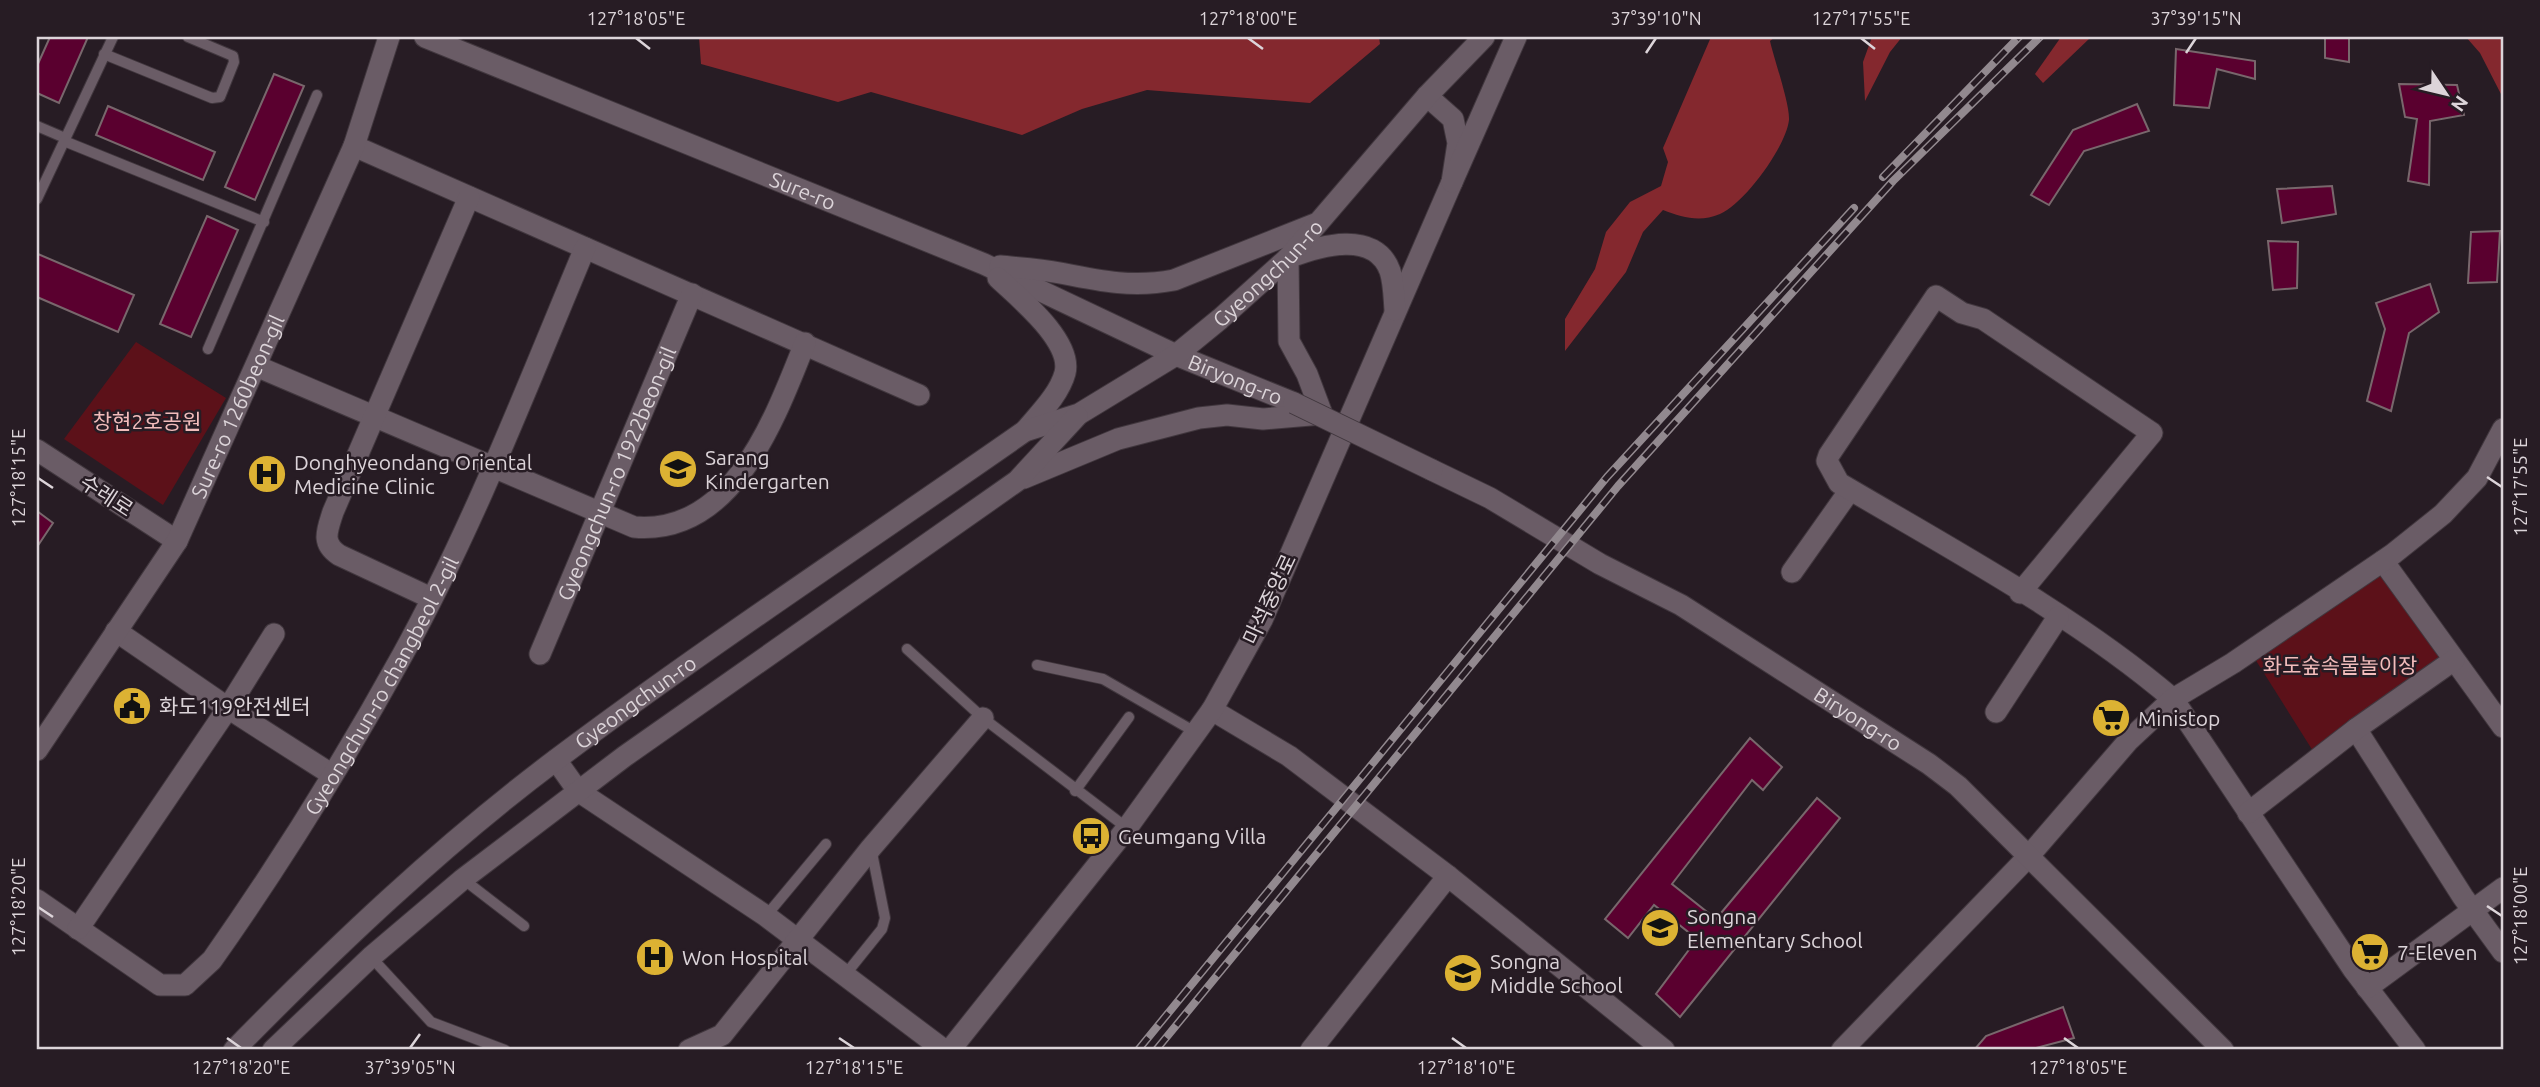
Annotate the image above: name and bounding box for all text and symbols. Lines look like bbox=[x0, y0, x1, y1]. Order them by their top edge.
text: 127°18'05"E bbox=[587, 8, 685, 28]
text: 127°18'00"E bbox=[1199, 8, 1297, 28]
text: 37°39'10"N bbox=[1610, 8, 1702, 28]
text: 127°17'55"E bbox=[1812, 8, 1910, 28]
text: 37°39'15"N bbox=[2150, 8, 2242, 28]
north arrow bbox=[2410, 60, 2480, 130]
text: N bbox=[2447, 92, 2473, 116]
street label: Sure-ro bbox=[767, 166, 839, 215]
street label: Gyeongchun-ro bbox=[1208, 215, 1328, 332]
street label: Sure-ro 1260beon-gil bbox=[186, 311, 289, 502]
street label: Gyeongchun-ro 1922beon-gil bbox=[552, 343, 680, 604]
street label: Biryong-ro bbox=[1185, 349, 1286, 409]
park label: 창현2호공원 bbox=[93, 409, 201, 433]
text: 127°18'15"E bbox=[8, 429, 28, 527]
text: 127°17'55"E bbox=[2510, 438, 2530, 536]
place label: Sarang Kindergarten bbox=[705, 445, 830, 493]
school or university icon: Sarang Kindergarten bbox=[657, 448, 699, 490]
place label: Donghyeondang Oriental Medicine Clinic bbox=[294, 450, 532, 498]
hospital icon: Donghyeondang Oriental Medicine Clinic bbox=[246, 453, 288, 495]
street label: 수레로 bbox=[76, 469, 138, 521]
street label: 마석중앙로 bbox=[1238, 550, 1300, 648]
street label: Gyeongchun-ro changbeol 2-gil bbox=[299, 553, 463, 819]
street label: Gyeongchun-ro bbox=[570, 650, 701, 754]
park label: 화도숲속물놀이장 bbox=[2263, 653, 2417, 677]
street label: Biryong-ro bbox=[1810, 682, 1907, 756]
public building icon: 화도119안전센터 bbox=[111, 685, 153, 727]
place label: 화도119안전센터 bbox=[159, 694, 310, 718]
supermarket icon: Ministop bbox=[2090, 697, 2132, 739]
place label: Ministop bbox=[2138, 706, 2220, 730]
bus stop icon: Geumgang Villa bbox=[1070, 815, 1112, 857]
place label: Geumgang Villa bbox=[1118, 824, 1266, 848]
text: 127°18'20"E bbox=[8, 858, 28, 956]
text: 127°18'00"E bbox=[2510, 867, 2530, 965]
place label: Songna Elementary School bbox=[1687, 904, 1863, 952]
school or university icon: Songna Elementary School bbox=[1639, 907, 1681, 949]
supermarket icon: 7-Eleven bbox=[2349, 931, 2391, 973]
hospital icon: Won Hospital bbox=[634, 936, 676, 978]
place label: 7-Eleven bbox=[2397, 940, 2478, 964]
place label: Won Hospital bbox=[682, 945, 808, 969]
place label: Songna Middle School bbox=[1490, 949, 1623, 997]
school or university icon: Songna Middle School bbox=[1442, 952, 1484, 994]
text: 127°18'20"E bbox=[192, 1057, 290, 1077]
text: 37°39'05"N bbox=[364, 1057, 456, 1077]
text: 127°18'15"E bbox=[805, 1057, 903, 1077]
text: 127°18'10"E bbox=[1417, 1057, 1515, 1077]
text: 127°18'05"E bbox=[2029, 1057, 2127, 1077]

